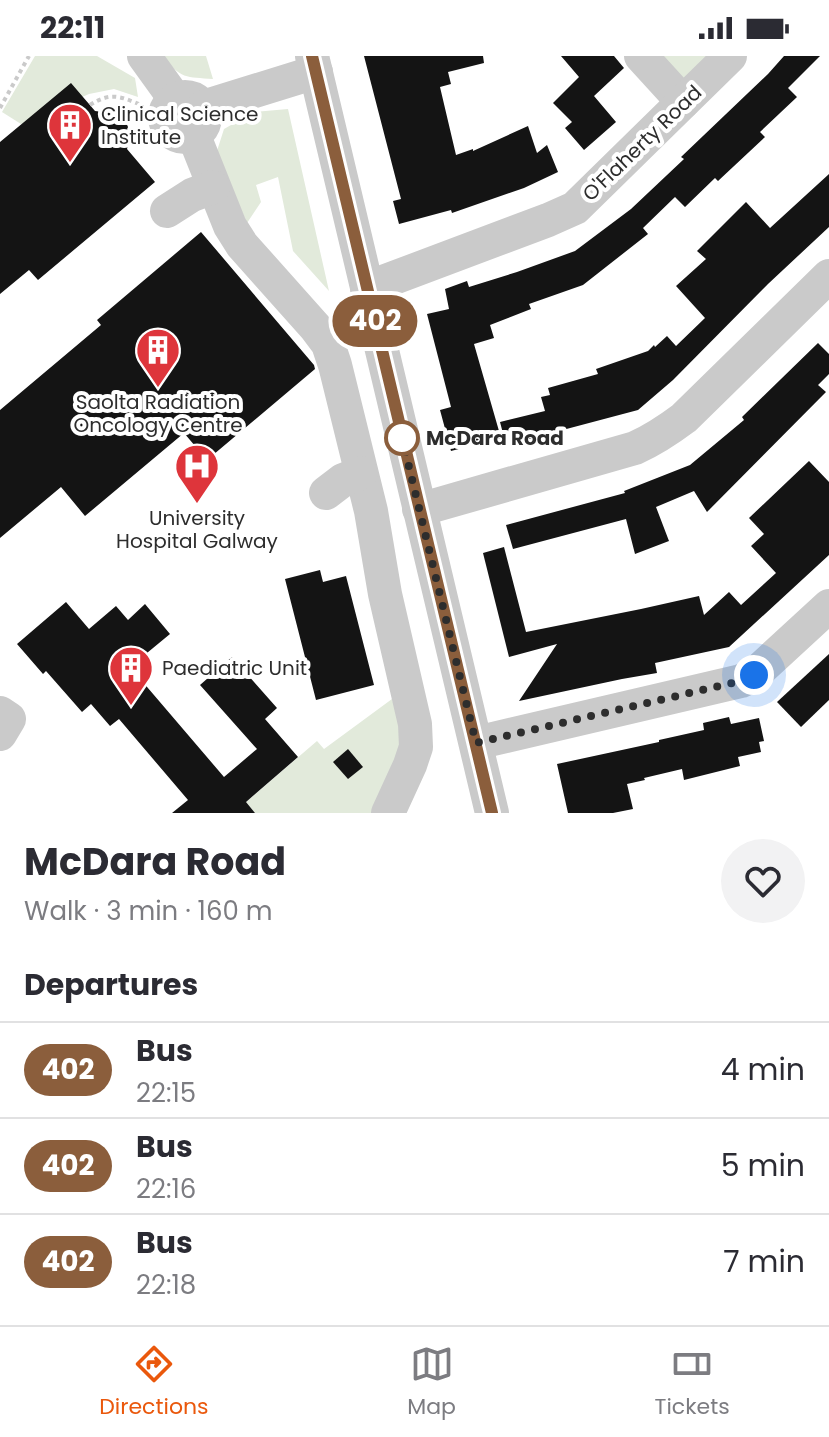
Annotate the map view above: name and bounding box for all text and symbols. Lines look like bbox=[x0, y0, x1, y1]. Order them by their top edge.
text: 22:11 bbox=[40, 6, 105, 49]
street label: O'Flaherty Road bbox=[576, 79, 708, 207]
place label: Clinical Science Institute bbox=[101, 100, 258, 151]
building icon: Clinical Science Institute bbox=[46, 101, 94, 164]
line badge: 402 bbox=[329, 295, 421, 347]
text: 402 bbox=[348, 301, 402, 340]
building icon: Saolta Radiation Oncology Centre bbox=[134, 326, 182, 389]
place label: Saolta Radiation Oncology Centre bbox=[73, 388, 243, 439]
marker: McDara Road bbox=[385, 421, 419, 455]
place label: McDara Road bbox=[426, 424, 564, 452]
hospital icon: University Hospital Galway bbox=[173, 442, 221, 505]
place label: University Hospital Galway bbox=[116, 504, 278, 555]
building icon: Paediatric Unit bbox=[107, 644, 155, 707]
place label: Paediatric Unit bbox=[162, 654, 307, 682]
your location bbox=[734, 655, 774, 695]
text: McDara Road bbox=[24, 835, 286, 888]
button: heart bbox=[721, 839, 805, 923]
text: Walk · 3 min · 160 m bbox=[24, 893, 272, 929]
text: Departures bbox=[24, 963, 198, 1006]
text: Bus bbox=[136, 1029, 193, 1072]
text: 4 min bbox=[721, 1048, 805, 1091]
text: 402 bbox=[41, 1050, 95, 1089]
text: 22:15 bbox=[136, 1075, 196, 1111]
text: Bus bbox=[136, 1125, 193, 1168]
text: 5 min bbox=[721, 1144, 805, 1187]
text: 402 bbox=[41, 1146, 95, 1185]
text: 22:16 bbox=[136, 1171, 196, 1207]
text: Bus bbox=[136, 1221, 193, 1264]
text: 7 min bbox=[723, 1240, 805, 1283]
text: 402 bbox=[41, 1242, 95, 1281]
text: 22:18 bbox=[136, 1267, 196, 1303]
tab: Directions bbox=[99, 1342, 209, 1423]
tab: Map bbox=[407, 1342, 456, 1423]
tab: Tickets bbox=[655, 1342, 730, 1423]

